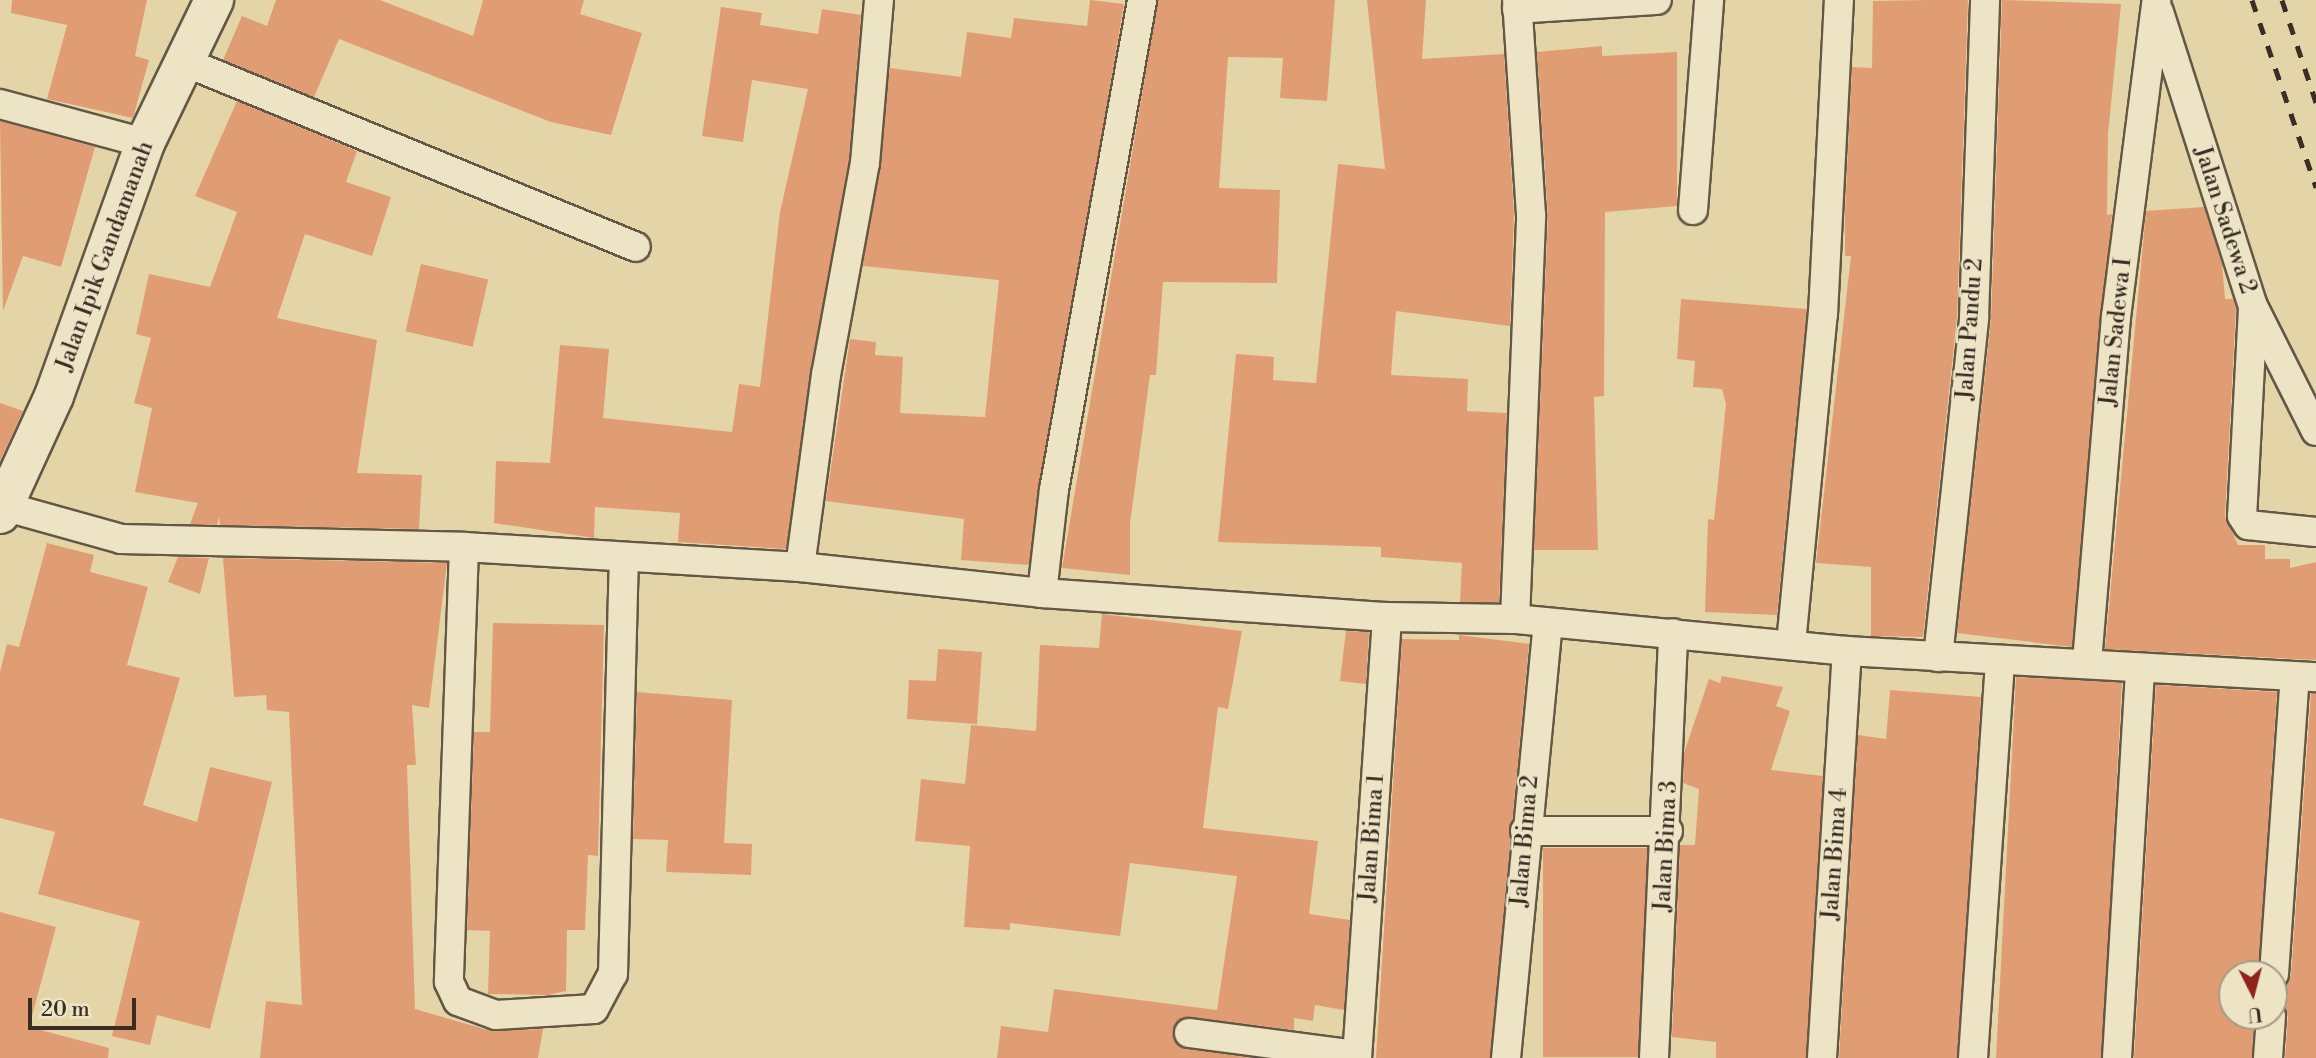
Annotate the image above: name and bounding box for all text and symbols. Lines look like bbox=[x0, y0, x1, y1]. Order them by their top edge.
street label: Jalan Ipik Gandamanah bbox=[51, 137, 159, 375]
street label: Jalan Sadewa 2 bbox=[2188, 143, 2262, 297]
street label: Jalan Pandu 2 bbox=[1951, 257, 1989, 401]
street label: Jalan Sadewa I bbox=[2094, 257, 2138, 407]
street label: Jalan Bima 1 bbox=[1354, 773, 1390, 903]
street label: Jalan Bima 2 bbox=[1506, 774, 1544, 908]
street label: Jalan Bima 3 bbox=[1649, 780, 1683, 912]
street label: Jalan Bima 4 bbox=[1817, 787, 1853, 921]
north arrow bbox=[2218, 960, 2288, 1030]
scale bar bbox=[32, 984, 140, 1028]
text: 20 m bbox=[41, 997, 90, 1023]
text: U bbox=[2246, 1001, 2264, 1027]

